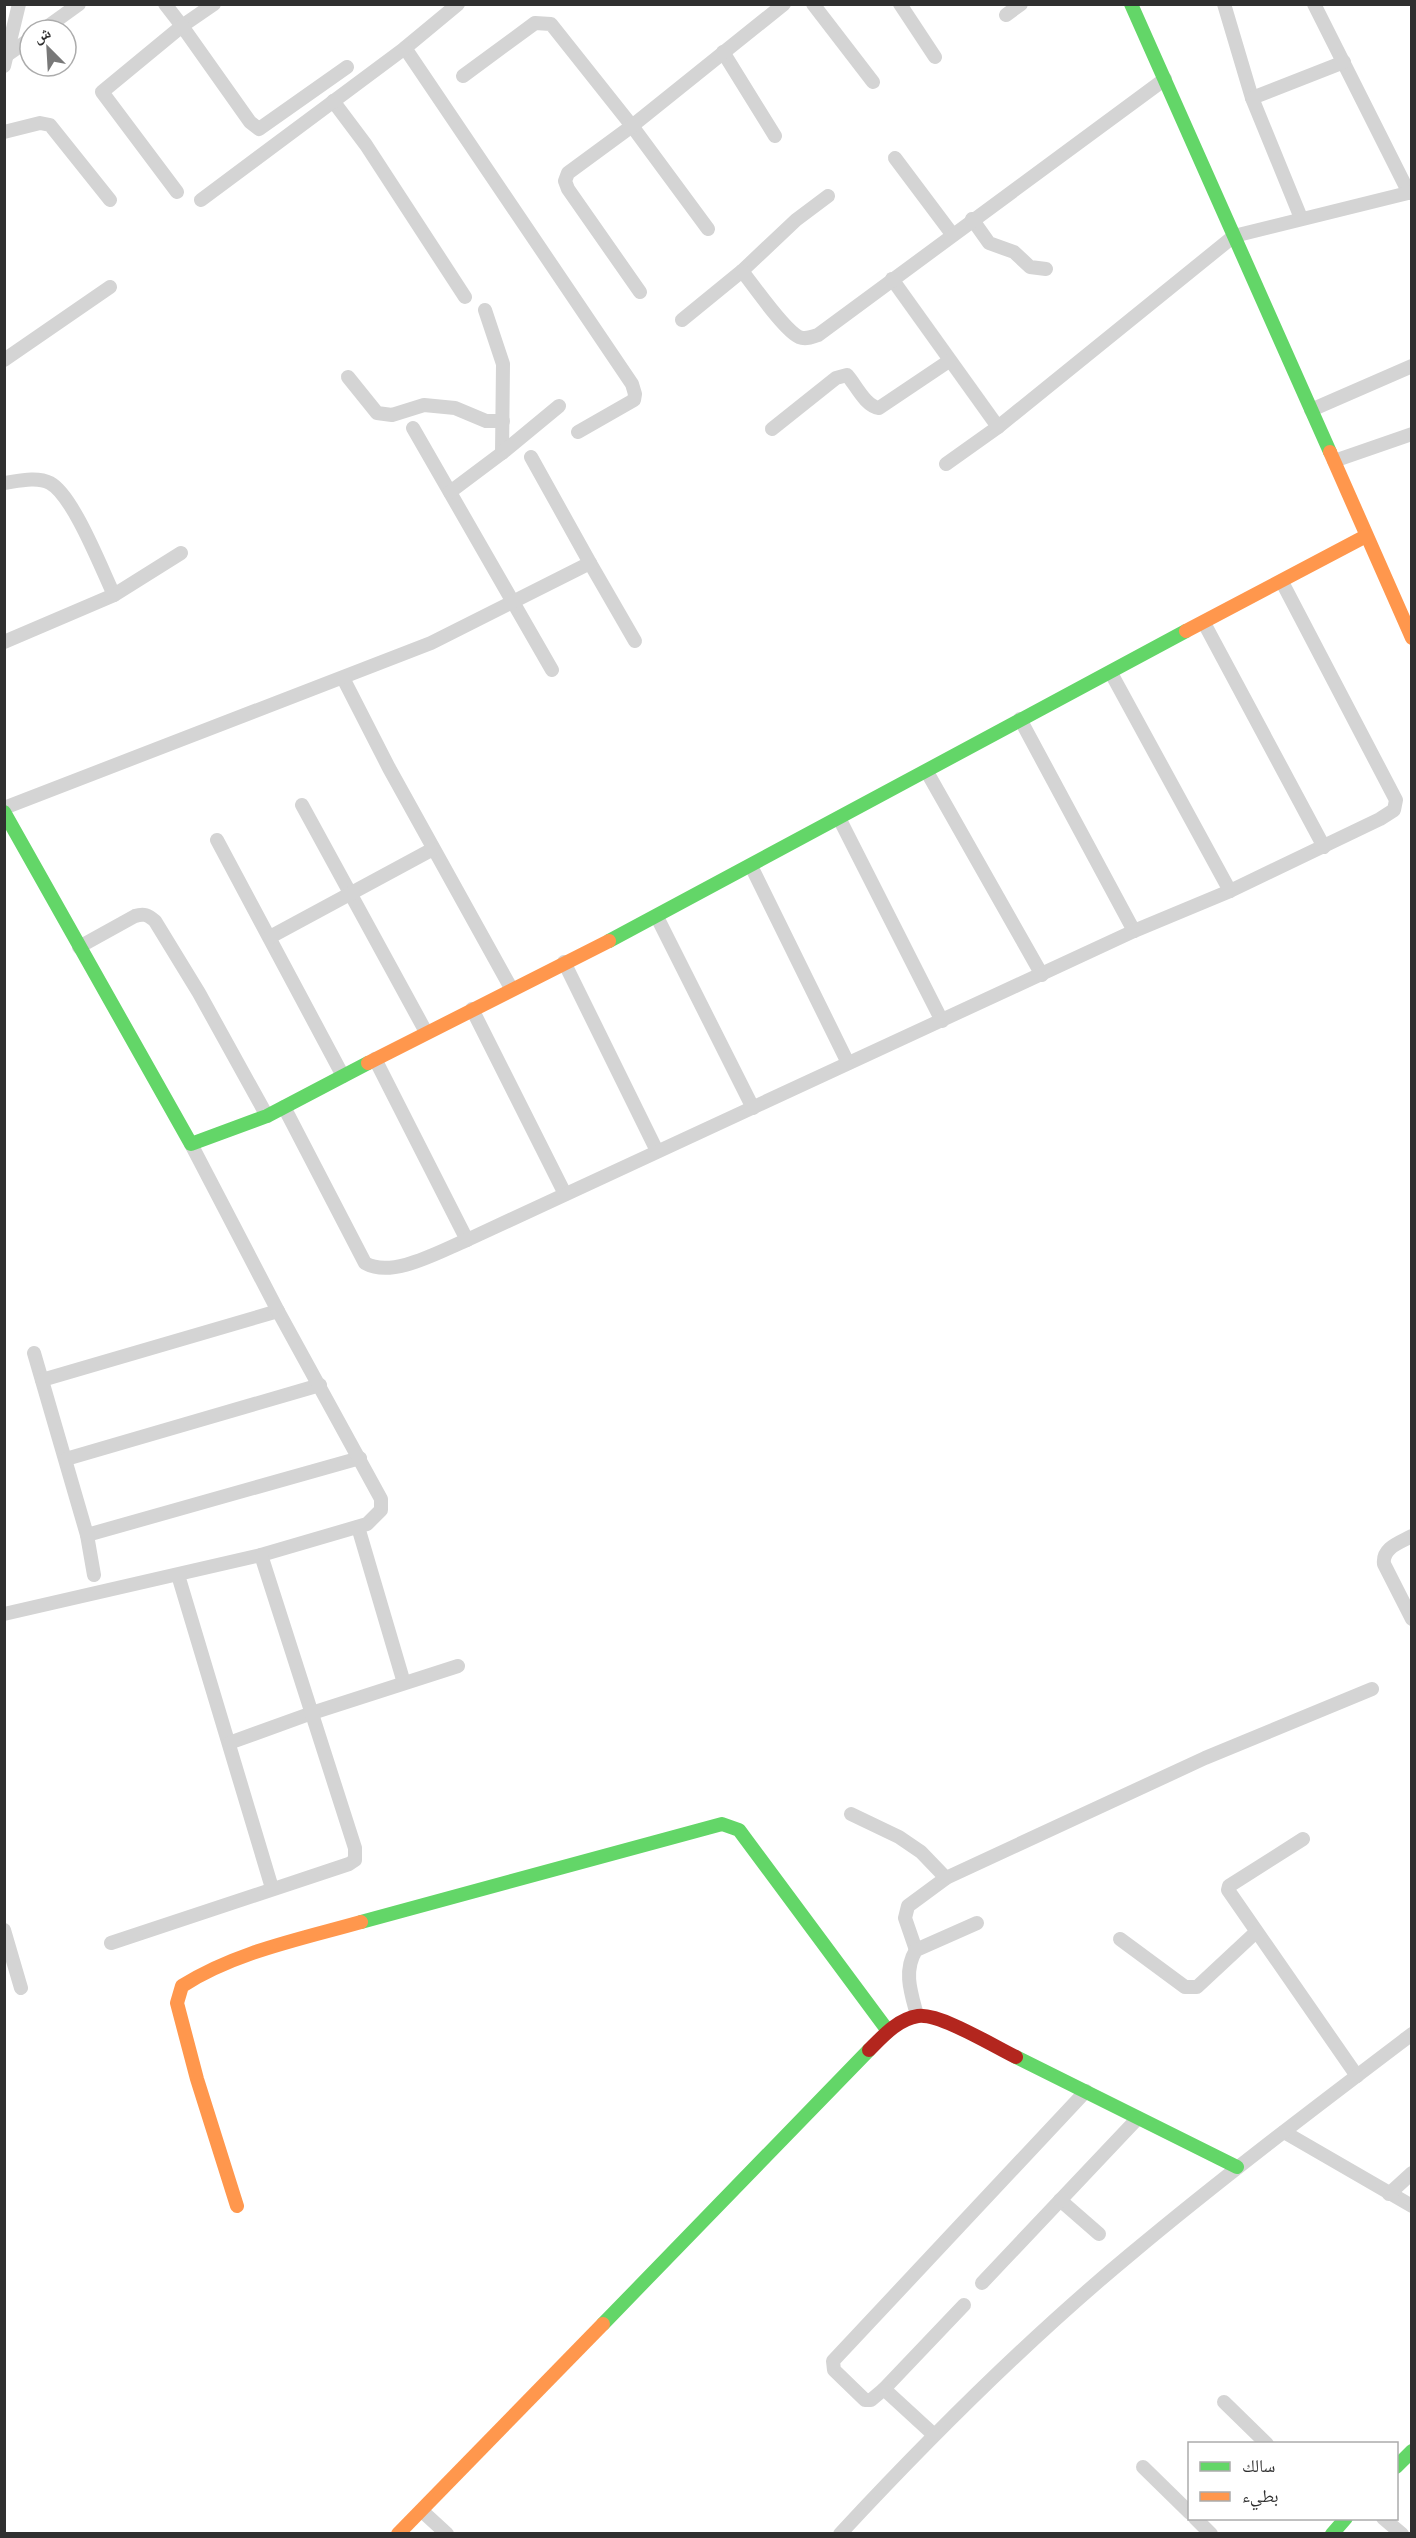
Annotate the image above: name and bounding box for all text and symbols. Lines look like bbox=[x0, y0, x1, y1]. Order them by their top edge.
north arrow bbox=[18, 18, 78, 78]
text: ش bbox=[30, 23, 54, 47]
legend bbox=[1188, 2442, 1398, 2520]
text: سالك bbox=[1242, 2455, 1275, 2477]
text: بطيء bbox=[1242, 2485, 1279, 2511]

